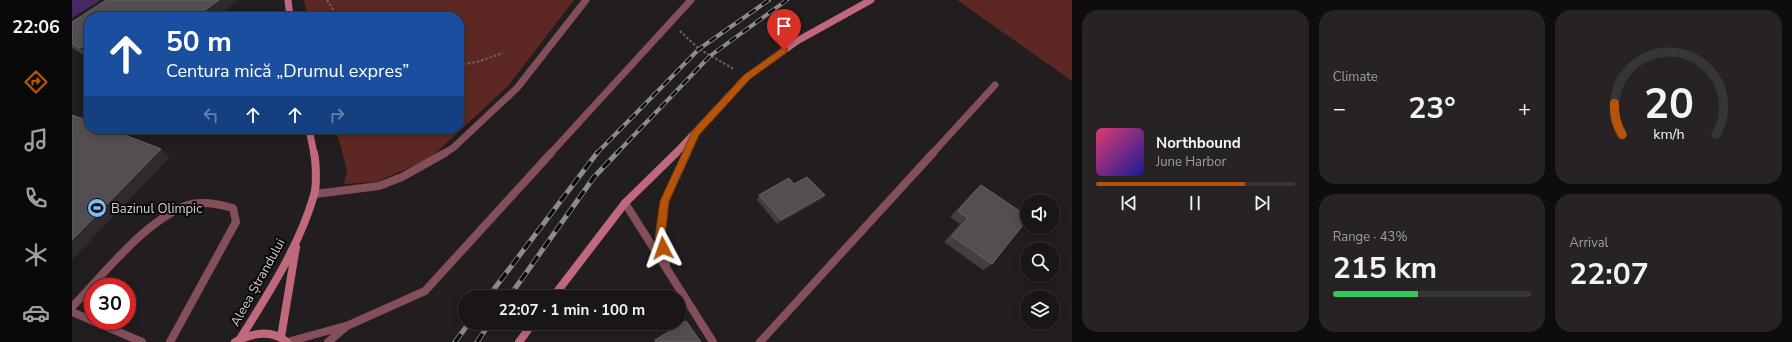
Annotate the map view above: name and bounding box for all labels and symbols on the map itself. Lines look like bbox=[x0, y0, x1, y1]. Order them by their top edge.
pin bbox=[767, 9, 801, 50]
sports icon: Bazinul Olimpic bbox=[86, 197, 108, 219]
place label: Bazinul Olimpic bbox=[111, 200, 202, 218]
position arrow bbox=[642, 227, 684, 269]
street label: Aleea Ștrandului bbox=[226, 235, 289, 330]
speed limit sign: 30 bbox=[84, 278, 136, 330]

